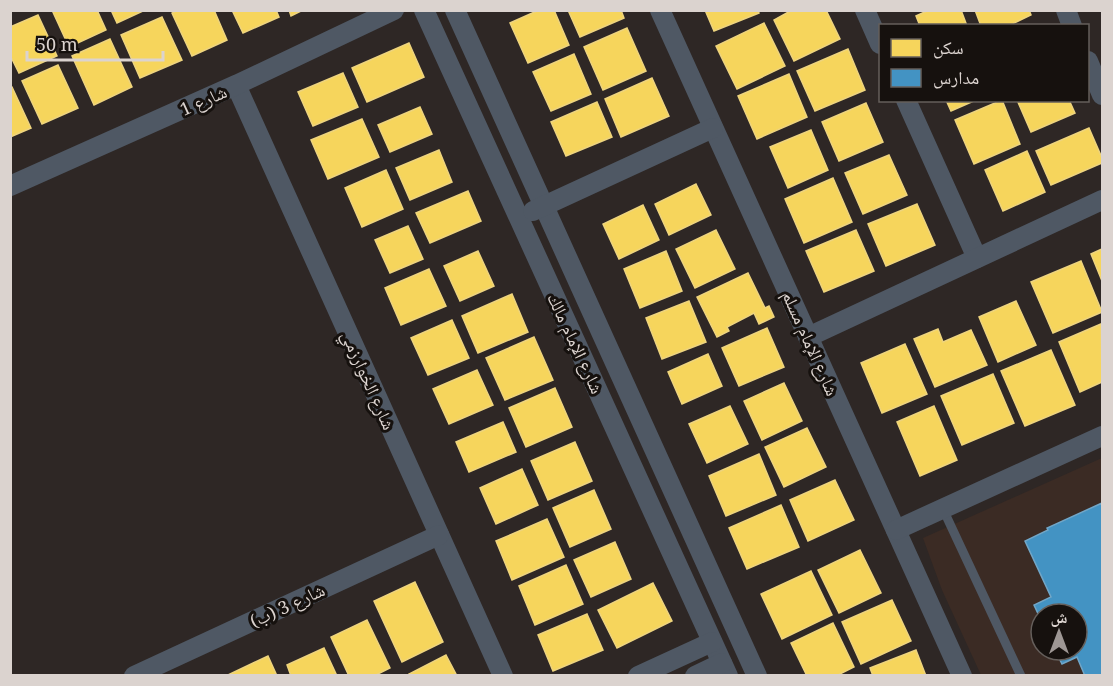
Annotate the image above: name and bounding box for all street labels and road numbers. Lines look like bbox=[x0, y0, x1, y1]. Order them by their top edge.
street label: شارع 1 bbox=[176, 79, 230, 121]
street label: شارع الإمام مسلم bbox=[776, 287, 845, 400]
street label: شارع الإمام مالك bbox=[541, 289, 610, 398]
street label: شارع الخوارزمي bbox=[333, 327, 402, 435]
street label: شارع 3 (ب) bbox=[246, 577, 328, 633]

